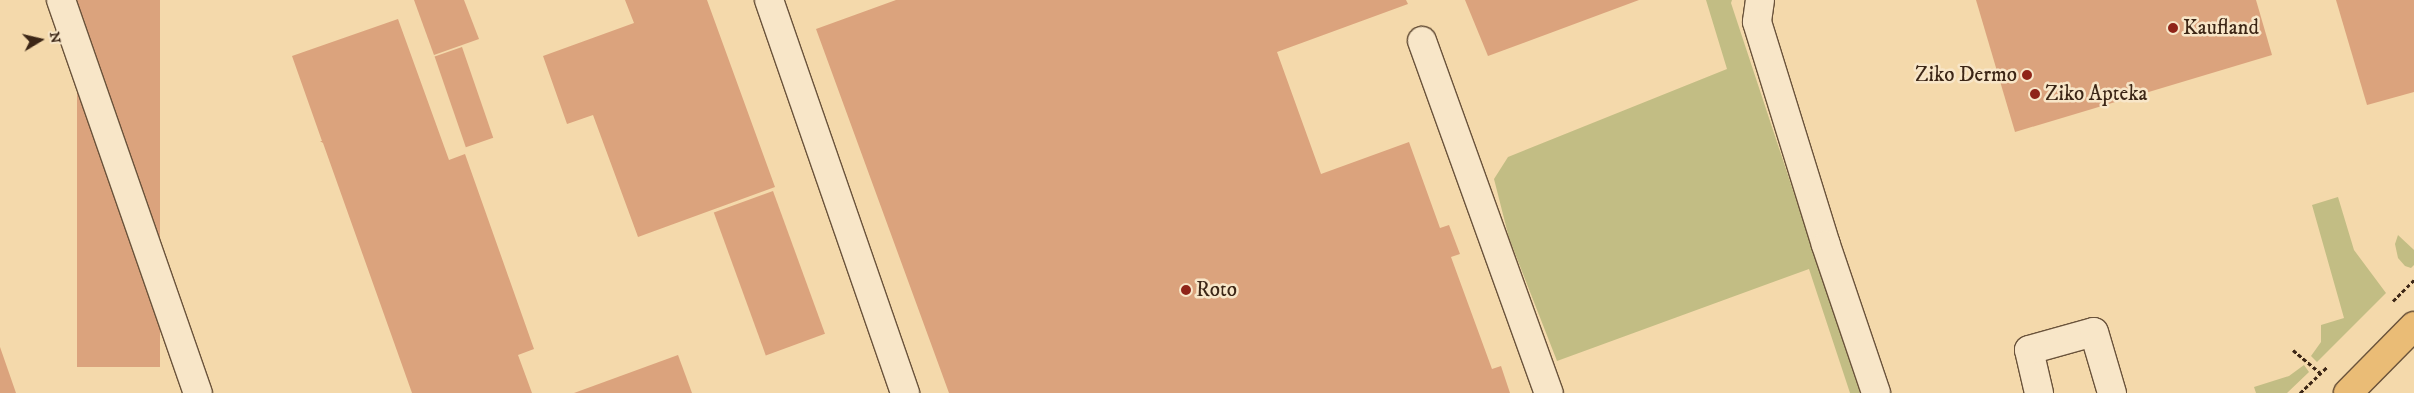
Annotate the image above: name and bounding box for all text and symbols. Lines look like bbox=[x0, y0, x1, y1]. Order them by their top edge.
north arrow bbox=[15, 15, 65, 65]
place label: Kaufland bbox=[2183, 15, 2259, 41]
marker: Kaufland bbox=[2167, 22, 2179, 34]
text: N bbox=[45, 31, 65, 45]
place label: Ziko Dermo bbox=[1915, 62, 2017, 88]
marker: Ziko Dermo bbox=[2021, 69, 2033, 81]
place label: Ziko Apteka bbox=[2045, 81, 2147, 107]
marker: Ziko Apteka bbox=[2029, 88, 2041, 100]
place label: Roto bbox=[1196, 277, 1237, 303]
marker: Roto bbox=[1180, 284, 1192, 296]

